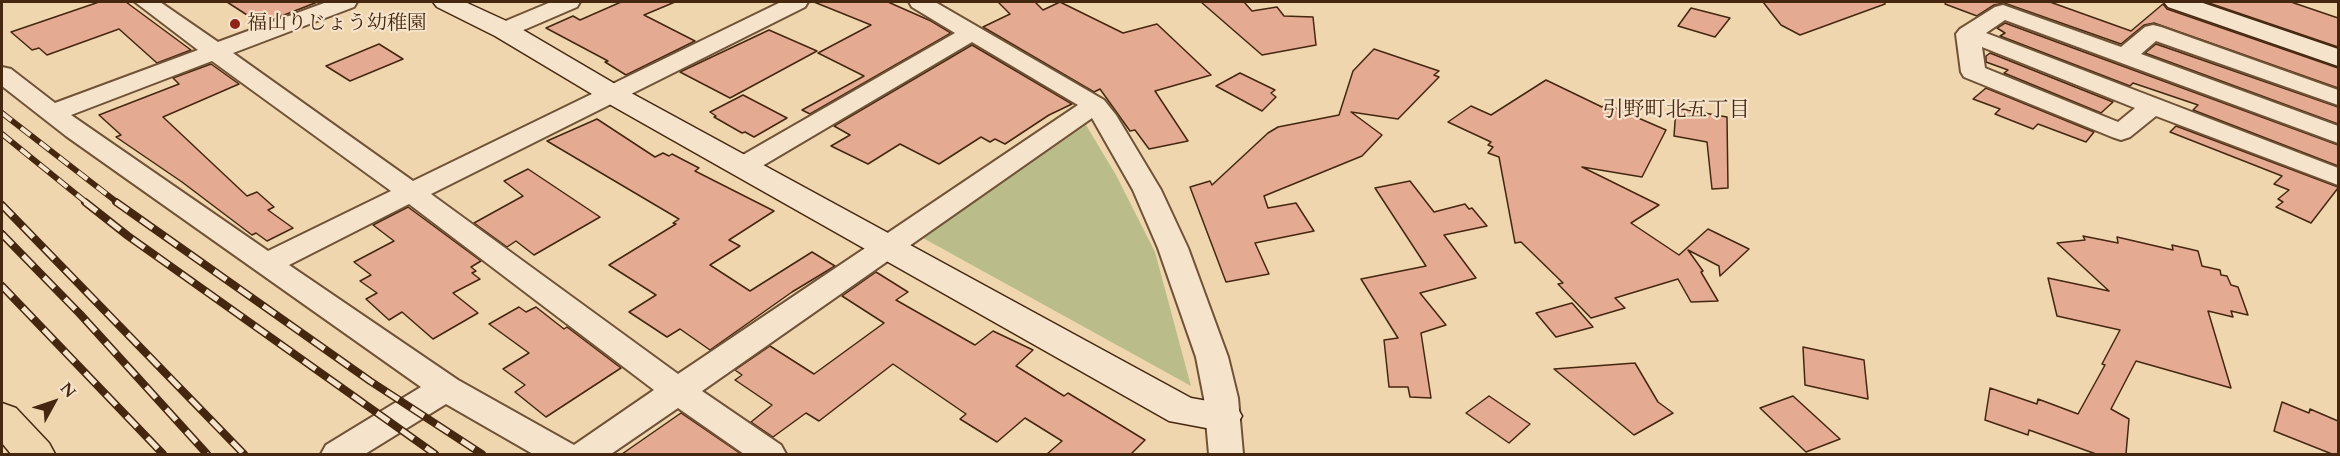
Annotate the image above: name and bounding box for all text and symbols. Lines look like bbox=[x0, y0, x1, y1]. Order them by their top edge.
place label: 福山りじょう幼稚園 bbox=[247, 12, 427, 36]
marker: 福山りじょう幼稚園 bbox=[228, 17, 242, 31]
district label: 引野町北五丁目 bbox=[1603, 98, 1749, 124]
north arrow bbox=[24, 372, 84, 432]
text: N bbox=[55, 378, 81, 403]

